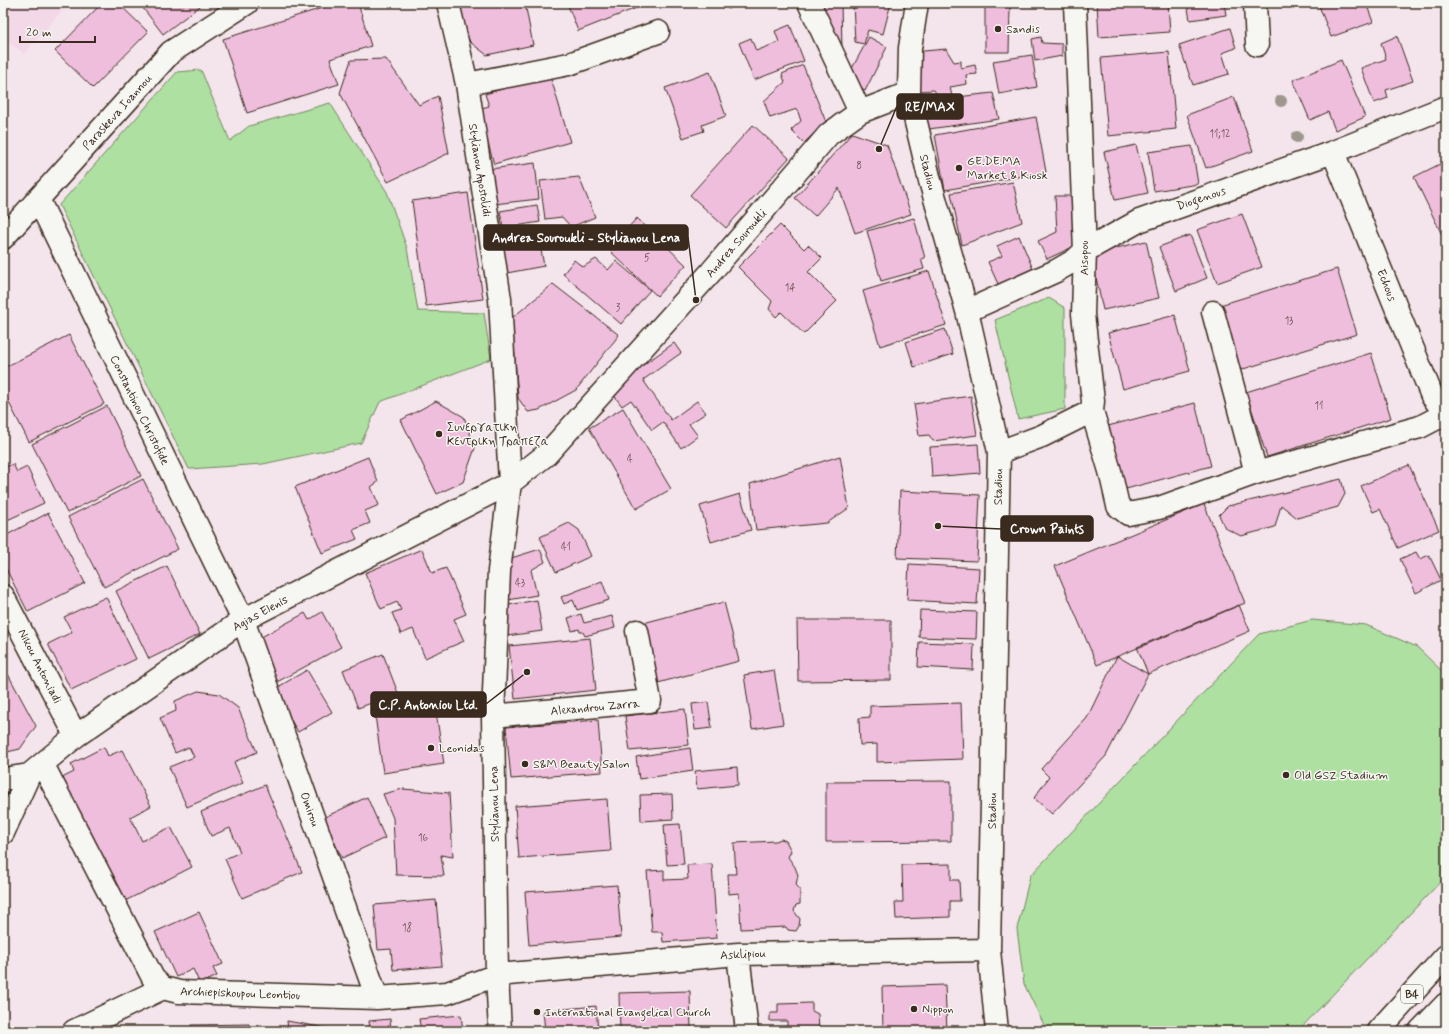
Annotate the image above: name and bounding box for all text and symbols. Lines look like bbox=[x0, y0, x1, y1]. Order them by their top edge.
scale bar bbox=[20, 18, 95, 44]
place label: Sandis bbox=[1006, 22, 1041, 38]
marker: Sandis bbox=[993, 24, 1003, 34]
text: 20 m bbox=[26, 25, 52, 41]
street label: Paraskeva Ioannou bbox=[79, 71, 156, 154]
callout: RE/MAX bbox=[897, 94, 963, 119]
text: RE/MAX bbox=[905, 99, 955, 116]
street label: Stylianou Apostolidi bbox=[464, 122, 494, 218]
house number: 11;12 bbox=[1210, 128, 1230, 141]
street label: Stadiou bbox=[915, 153, 939, 192]
place label: GE.DE.MA Market & Kiosk bbox=[967, 154, 1048, 184]
house number: 8 bbox=[856, 160, 862, 173]
marker: GE.DE.MA Market & Kiosk bbox=[954, 163, 964, 173]
street label: Diogenous bbox=[1175, 183, 1229, 216]
street label: Andrea Souroukli bbox=[703, 206, 771, 281]
callout: Andrea Souroukli - Stylianou Lena bbox=[484, 225, 688, 250]
text: Andrea Souroukli - Stylianou Lena bbox=[492, 230, 680, 247]
street label: Aisopou bbox=[1077, 240, 1093, 276]
house number: 5 bbox=[644, 252, 650, 265]
street label: Echous bbox=[1372, 267, 1400, 305]
house number: 14 bbox=[785, 282, 795, 295]
house number: 3 bbox=[616, 302, 621, 315]
house number: 13 bbox=[1285, 315, 1293, 328]
street label: Constantinou Christofide bbox=[105, 353, 173, 468]
house number: 11 bbox=[1315, 400, 1323, 413]
place label: Συνεργατικη Κεντρικη Τραπεζα bbox=[447, 420, 549, 450]
marker: Συνεργατικη Κεντρικη Τραπεζα bbox=[434, 429, 444, 439]
house number: 4 bbox=[627, 453, 633, 466]
street label: Stadiou bbox=[991, 468, 1007, 505]
callout: Crown Paints bbox=[1001, 516, 1093, 541]
text: Crown Paints bbox=[1010, 521, 1084, 538]
house number: 41 bbox=[561, 541, 571, 554]
house number: 43 bbox=[515, 577, 525, 590]
street label: Agias Elenis bbox=[230, 592, 291, 636]
street label: Nikou Antoniadi bbox=[13, 626, 65, 706]
callout: C.P. Antoniou Ltd. bbox=[371, 692, 486, 717]
street label: Alexandrou Zarra bbox=[550, 696, 641, 720]
text: C.P. Antoniou Ltd. bbox=[378, 697, 478, 714]
place label: Leonidas bbox=[439, 741, 485, 757]
marker: Leonidas bbox=[426, 743, 436, 753]
place label: S&M Beauty Salon bbox=[533, 757, 630, 773]
marker: S&M Beauty Salon bbox=[520, 759, 530, 769]
street label: Stylianou Lena bbox=[486, 766, 504, 842]
place label: Old GSZ Stadium bbox=[1294, 768, 1388, 784]
marker: Old GSZ Stadium bbox=[1281, 770, 1291, 780]
street label: Omirou bbox=[295, 790, 323, 829]
street label: Stadiou bbox=[985, 792, 1001, 829]
house number: 16 bbox=[418, 832, 428, 845]
house number: 18 bbox=[402, 921, 412, 935]
street label: Asklipiou bbox=[720, 946, 767, 964]
street label: Archiepiskoupou Leontiou bbox=[180, 984, 300, 1004]
road number: B4 bbox=[1401, 985, 1423, 1003]
place label: Nippon bbox=[922, 1002, 954, 1018]
marker: Nippon bbox=[909, 1004, 919, 1014]
place label: International Evangelical Church bbox=[545, 1005, 711, 1022]
marker: International Evangelical Church bbox=[532, 1007, 542, 1017]

